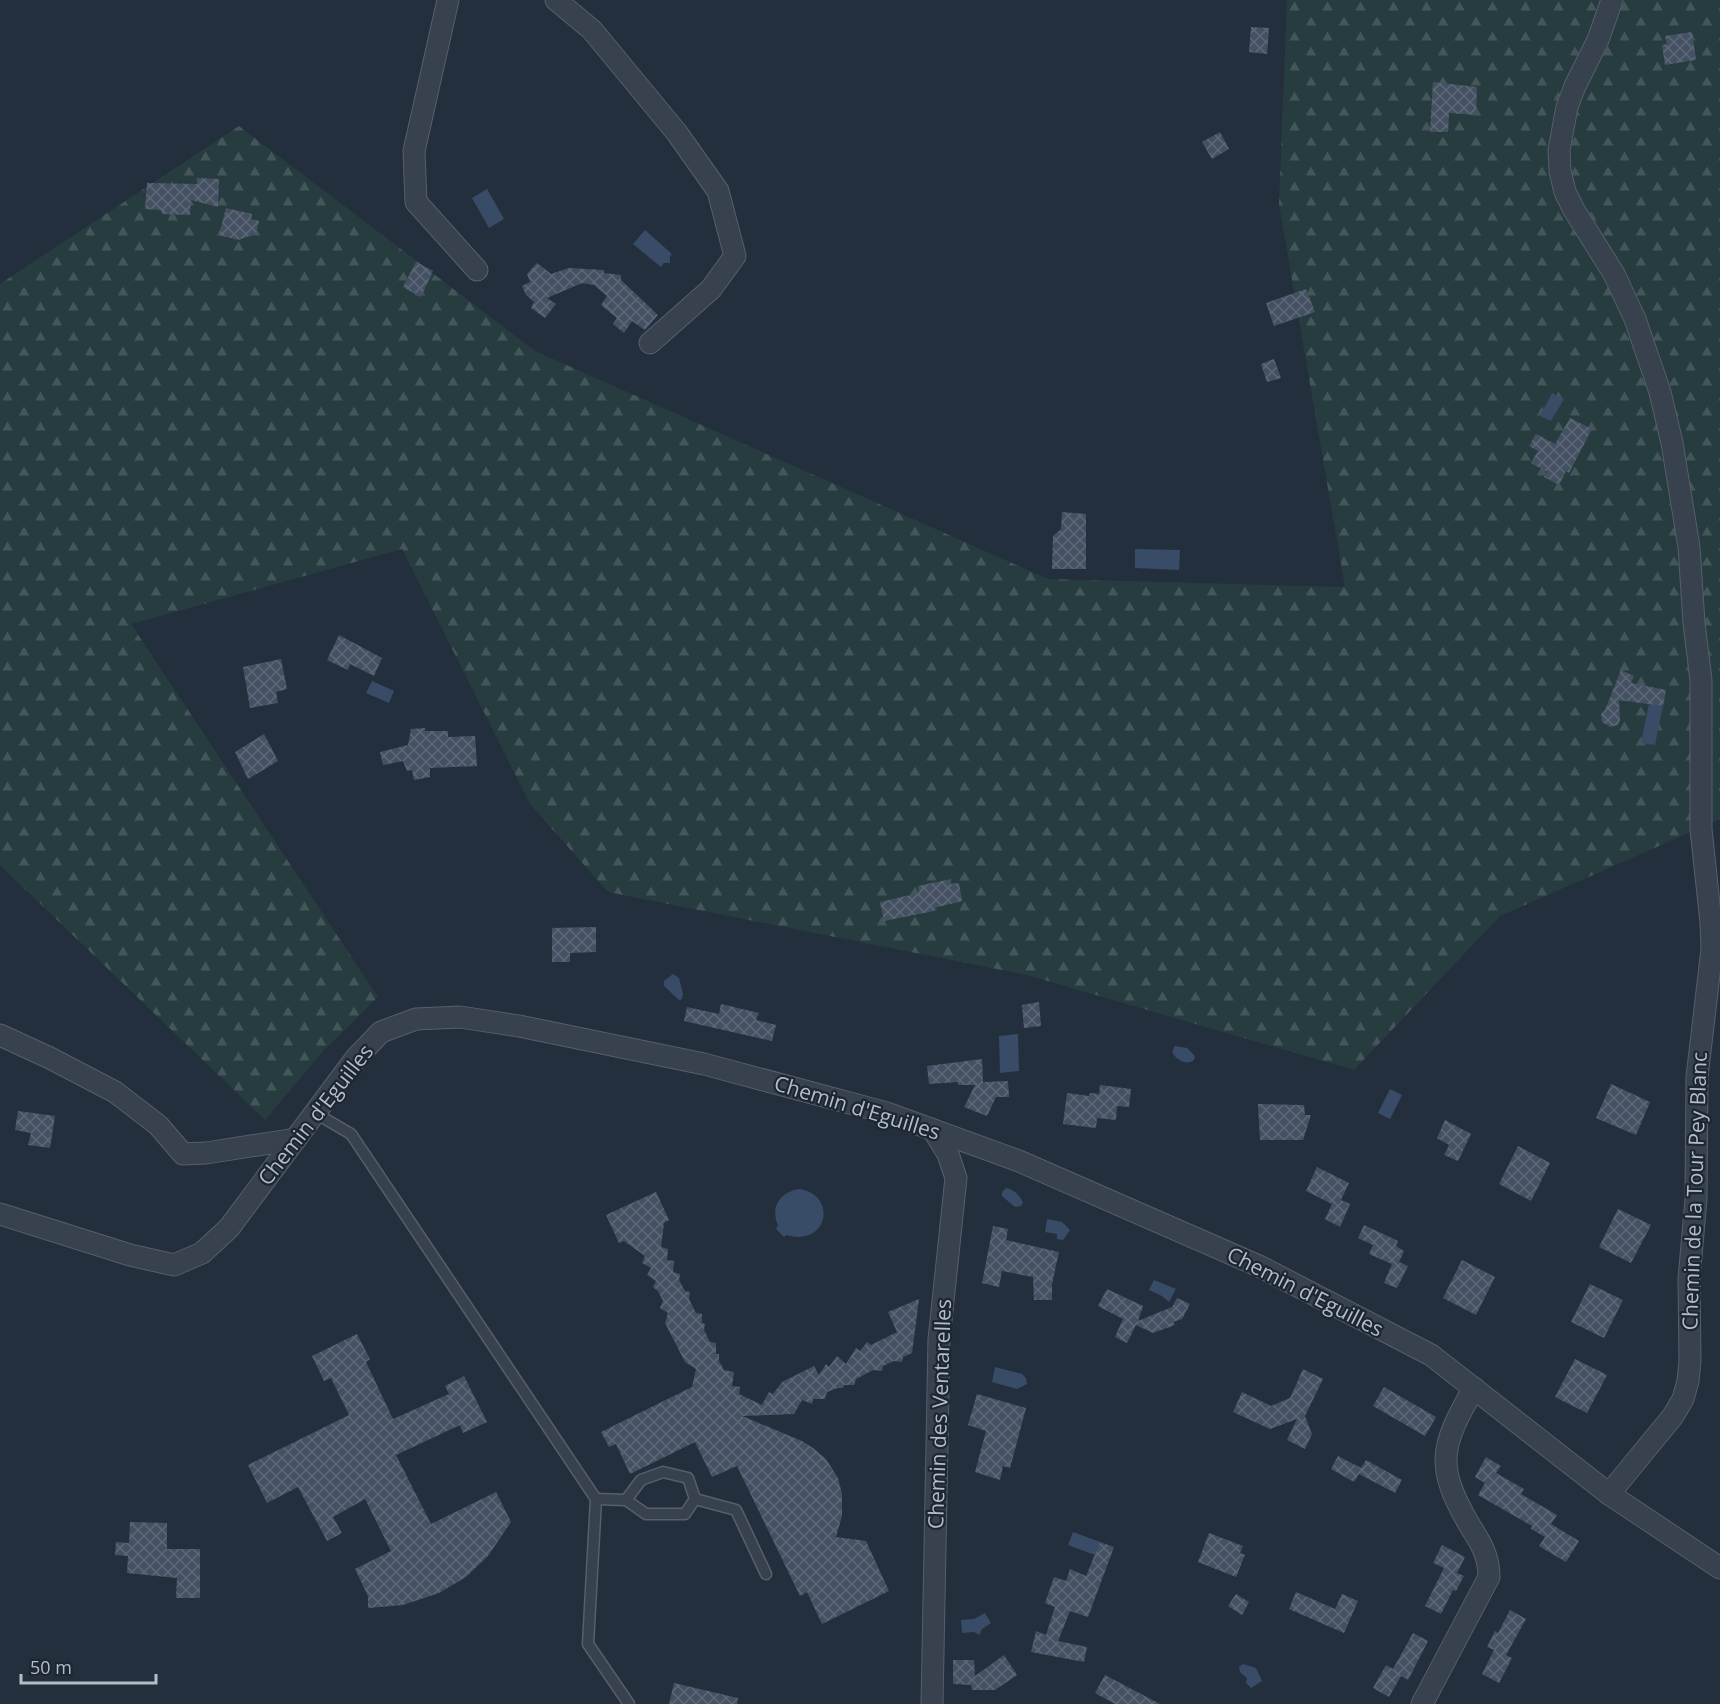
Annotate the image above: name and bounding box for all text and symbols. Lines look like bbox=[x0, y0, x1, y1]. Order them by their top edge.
street label: Chemin d'Eguilles bbox=[251, 1038, 379, 1191]
street label: Chemin de la Tour Pey Blanc bbox=[1675, 1051, 1713, 1331]
street label: Chemin d'Eguilles bbox=[771, 1068, 944, 1146]
street label: Chemin d'Eguilles bbox=[1222, 1240, 1388, 1343]
street label: Chemin des Ventarelles bbox=[921, 1298, 957, 1529]
scale bar bbox=[21, 1647, 156, 1685]
text: 50 m bbox=[30, 1655, 72, 1679]

